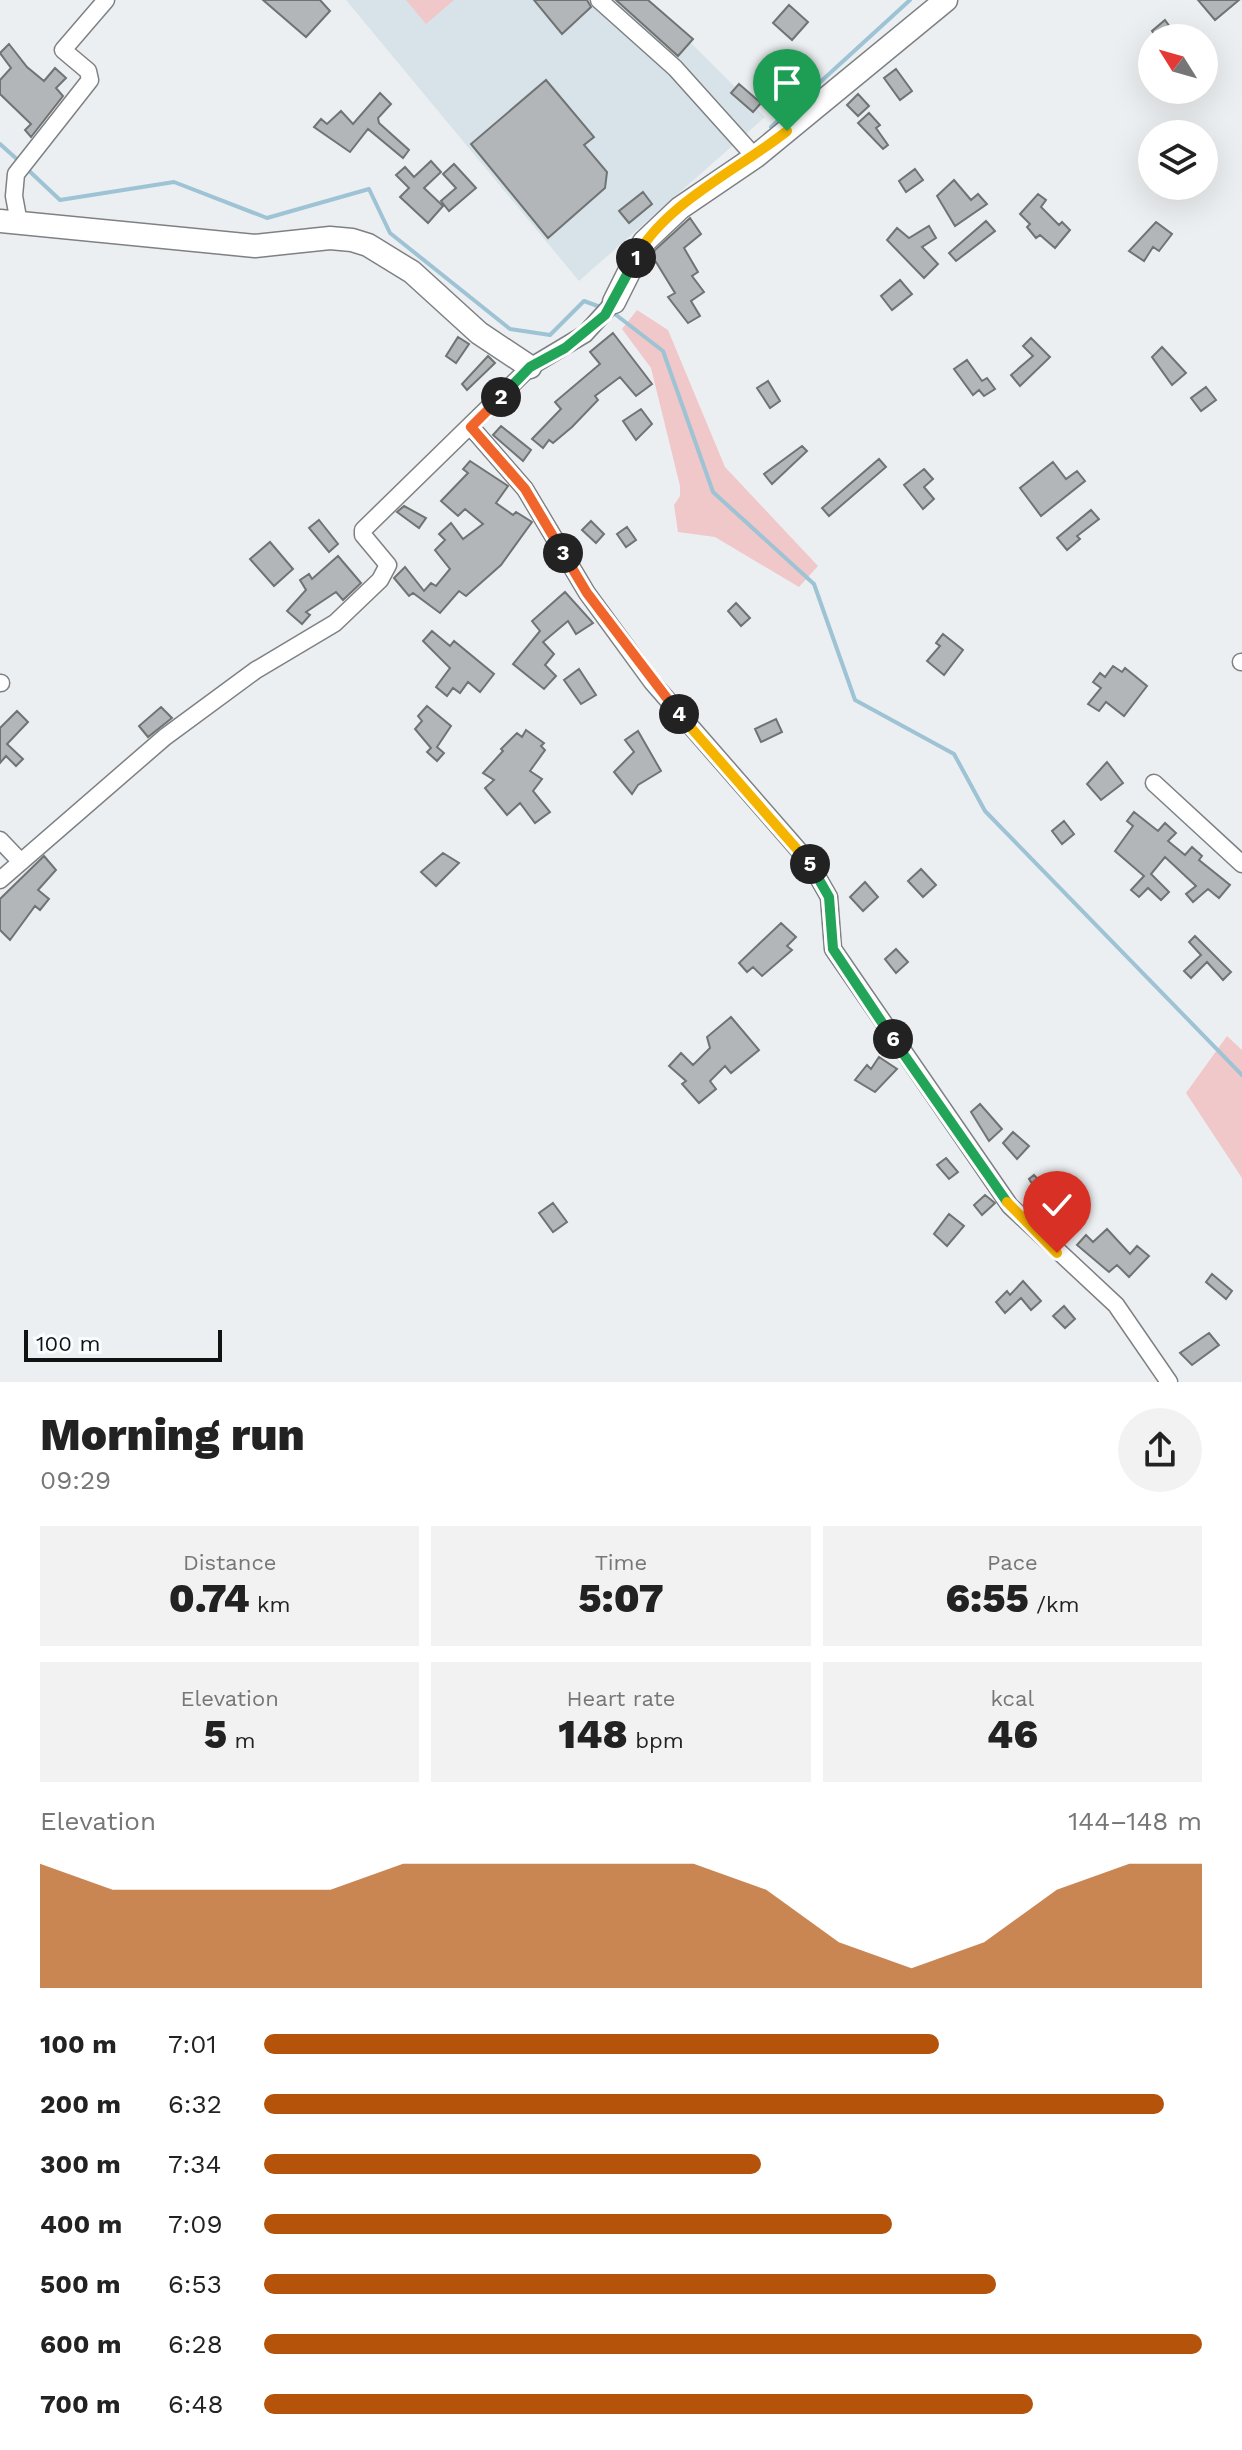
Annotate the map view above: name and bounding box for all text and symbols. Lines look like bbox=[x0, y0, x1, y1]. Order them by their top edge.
north arrow bbox=[1138, 24, 1218, 104]
map controls bbox=[1138, 24, 1218, 200]
pin bbox=[753, 49, 821, 131]
icon: arrive bbox=[765, 61, 809, 105]
button: layers bbox=[1138, 120, 1218, 200]
pin: 1 bbox=[616, 238, 656, 278]
text: 1 bbox=[631, 245, 641, 270]
pin: 2 bbox=[481, 377, 521, 417]
text: 2 bbox=[494, 384, 508, 409]
pin: 3 bbox=[543, 533, 583, 573]
text: 3 bbox=[556, 540, 570, 565]
pin: 4 bbox=[659, 694, 699, 734]
text: 4 bbox=[672, 701, 686, 726]
pin: 5 bbox=[790, 844, 830, 884]
text: 5 bbox=[804, 851, 816, 876]
pin: 6 bbox=[873, 1019, 913, 1059]
text: 6 bbox=[886, 1026, 900, 1051]
pin bbox=[1023, 1171, 1091, 1253]
icon: check bbox=[1035, 1183, 1079, 1227]
scale bar bbox=[24, 1326, 222, 1362]
text: 100 m bbox=[36, 1331, 100, 1356]
button: share bbox=[1118, 1408, 1202, 1492]
text: Morning run bbox=[40, 1409, 305, 1461]
text: 09:29 bbox=[40, 1465, 111, 1495]
text: Distance bbox=[183, 1550, 276, 1575]
text: Time bbox=[595, 1550, 647, 1575]
text: Pace bbox=[987, 1550, 1038, 1575]
text: 0.74 bbox=[169, 1575, 250, 1622]
text: 5:07 bbox=[578, 1575, 664, 1622]
text: 6:55 bbox=[945, 1575, 1029, 1622]
text: km bbox=[250, 1592, 290, 1617]
text: /km bbox=[1029, 1592, 1079, 1617]
text: Elevation bbox=[181, 1686, 279, 1711]
text: Heart rate bbox=[567, 1686, 675, 1711]
text: kcal bbox=[991, 1686, 1034, 1711]
text: 5 bbox=[204, 1711, 227, 1758]
text: 148 bbox=[558, 1711, 628, 1758]
text: 46 bbox=[987, 1711, 1038, 1758]
text: m bbox=[227, 1728, 256, 1753]
text: bpm bbox=[628, 1728, 684, 1753]
text: Elevation bbox=[40, 1806, 156, 1836]
text: 144–148 m bbox=[1068, 1806, 1202, 1836]
text: 100 m bbox=[40, 2029, 117, 2059]
text: 7:01 bbox=[168, 2029, 217, 2059]
text: 200 m bbox=[40, 2089, 121, 2119]
text: 6:32 bbox=[168, 2089, 222, 2119]
text: 300 m bbox=[40, 2149, 121, 2179]
text: 7:34 bbox=[168, 2149, 221, 2179]
text: 400 m bbox=[40, 2209, 122, 2239]
text: 7:09 bbox=[168, 2209, 223, 2239]
text: 500 m bbox=[40, 2269, 121, 2299]
text: 6:53 bbox=[168, 2269, 222, 2299]
text: 600 m bbox=[40, 2329, 121, 2359]
text: 6:28 bbox=[168, 2329, 223, 2359]
text: 700 m bbox=[40, 2389, 121, 2419]
text: 6:48 bbox=[168, 2389, 223, 2419]

